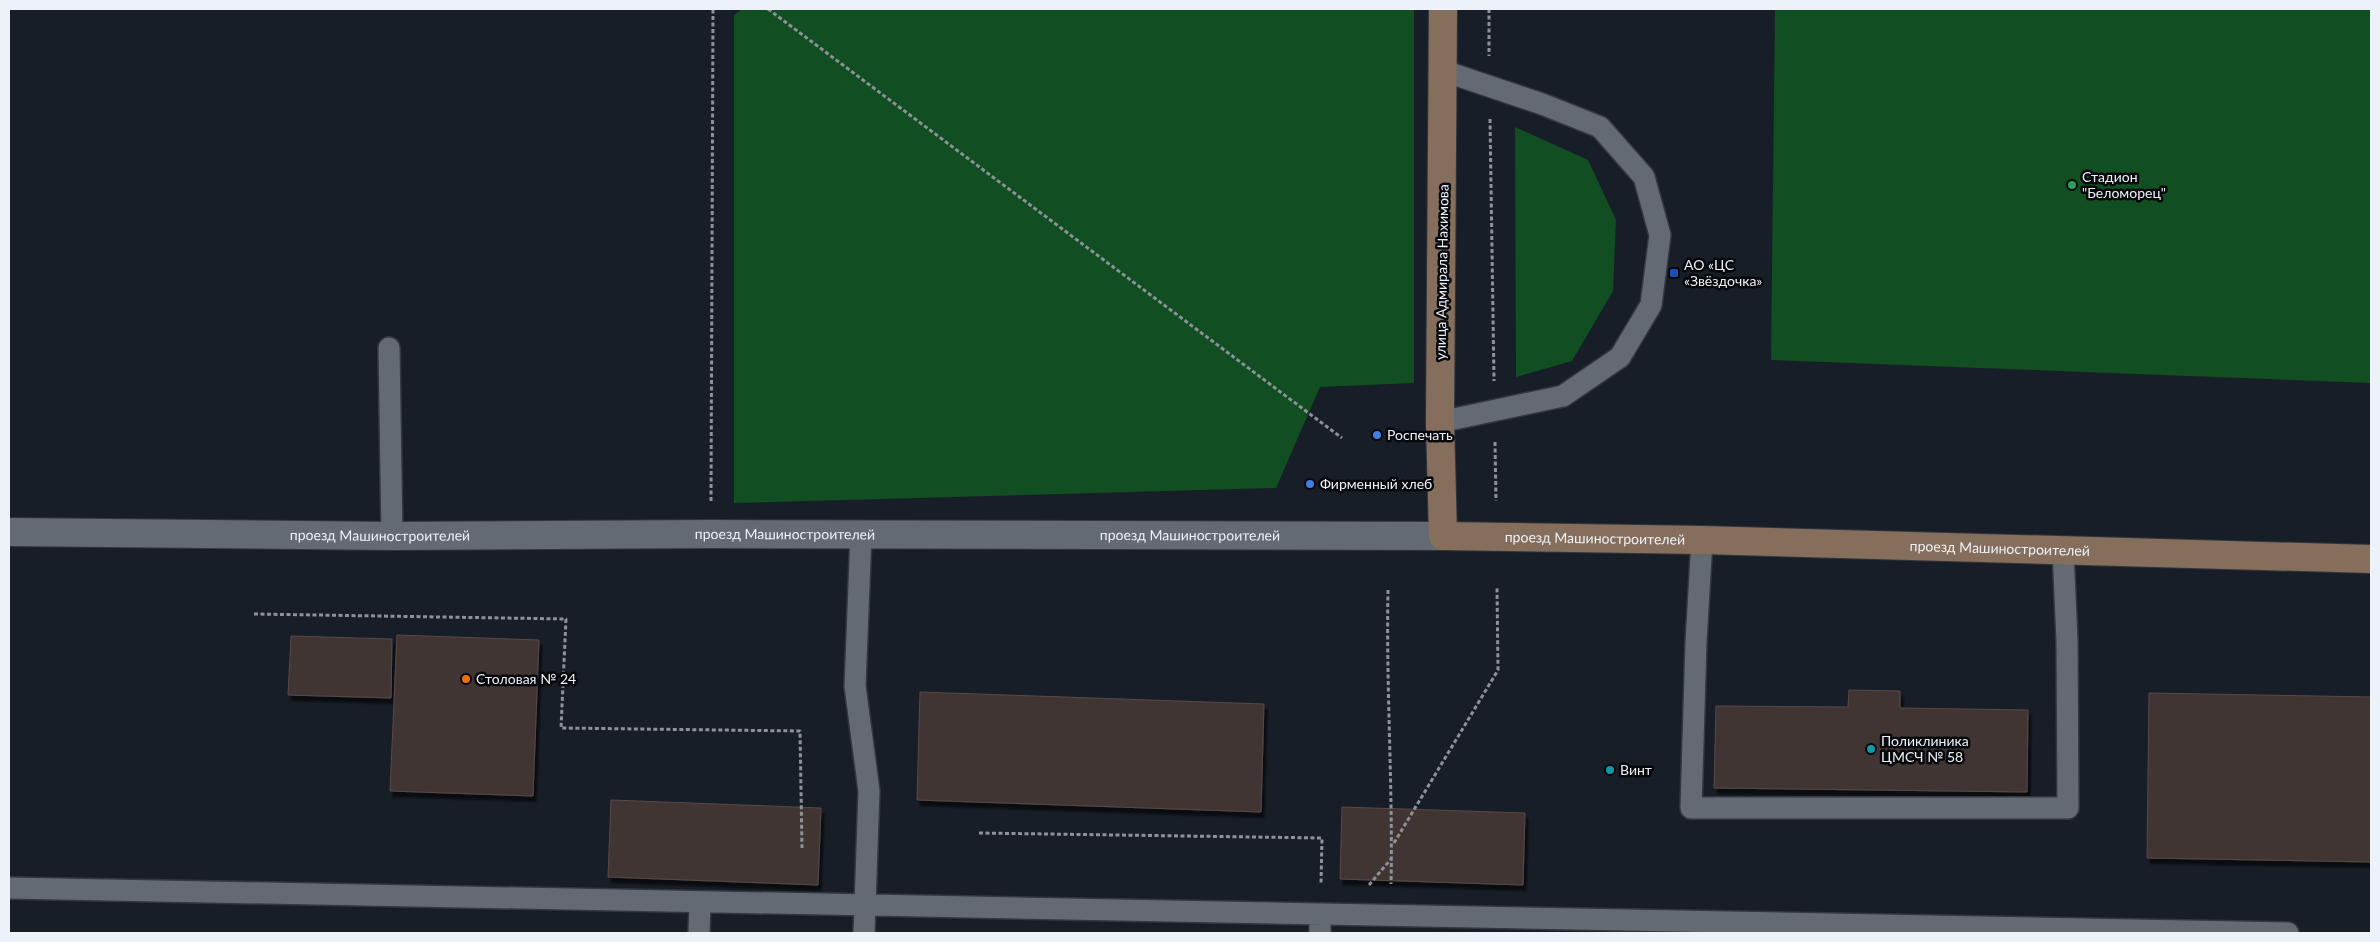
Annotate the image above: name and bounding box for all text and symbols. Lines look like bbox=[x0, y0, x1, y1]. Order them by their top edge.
place label: Стадион "Беломорец" bbox=[2082, 168, 2166, 201]
marker: Стадион "Беломорец" bbox=[2066, 179, 2078, 191]
street label: улица Адмирала Нахимова bbox=[1431, 184, 1452, 360]
place label: АО «ЦС «Звёздочка» bbox=[1684, 256, 1762, 289]
marker: АО «ЦС «Звёздочка» bbox=[1668, 267, 1680, 279]
place label: Роспечать bbox=[1387, 426, 1453, 443]
marker: Роспечать bbox=[1371, 429, 1383, 441]
place label: Фирменный хлеб bbox=[1320, 475, 1432, 492]
marker: Фирменный хлеб bbox=[1304, 478, 1316, 490]
street label: проезд Машиностроителей bbox=[695, 525, 875, 542]
street label: проезд Машиностроителей bbox=[290, 526, 470, 544]
street label: проезд Машиностроителей bbox=[1100, 526, 1280, 544]
street label: проезд Машиностроителей bbox=[1505, 528, 1685, 548]
street label: проезд Машиностроителей bbox=[1909, 537, 2090, 559]
place label: Столовая № 24 bbox=[476, 670, 576, 687]
marker: Столовая № 24 bbox=[460, 673, 472, 685]
place label: Поликлиника ЦМСЧ № 58 bbox=[1881, 732, 1969, 765]
marker: Поликлиника ЦМСЧ № 58 bbox=[1865, 743, 1877, 755]
place label: Винт bbox=[1620, 761, 1652, 778]
marker: Винт bbox=[1604, 764, 1616, 776]

